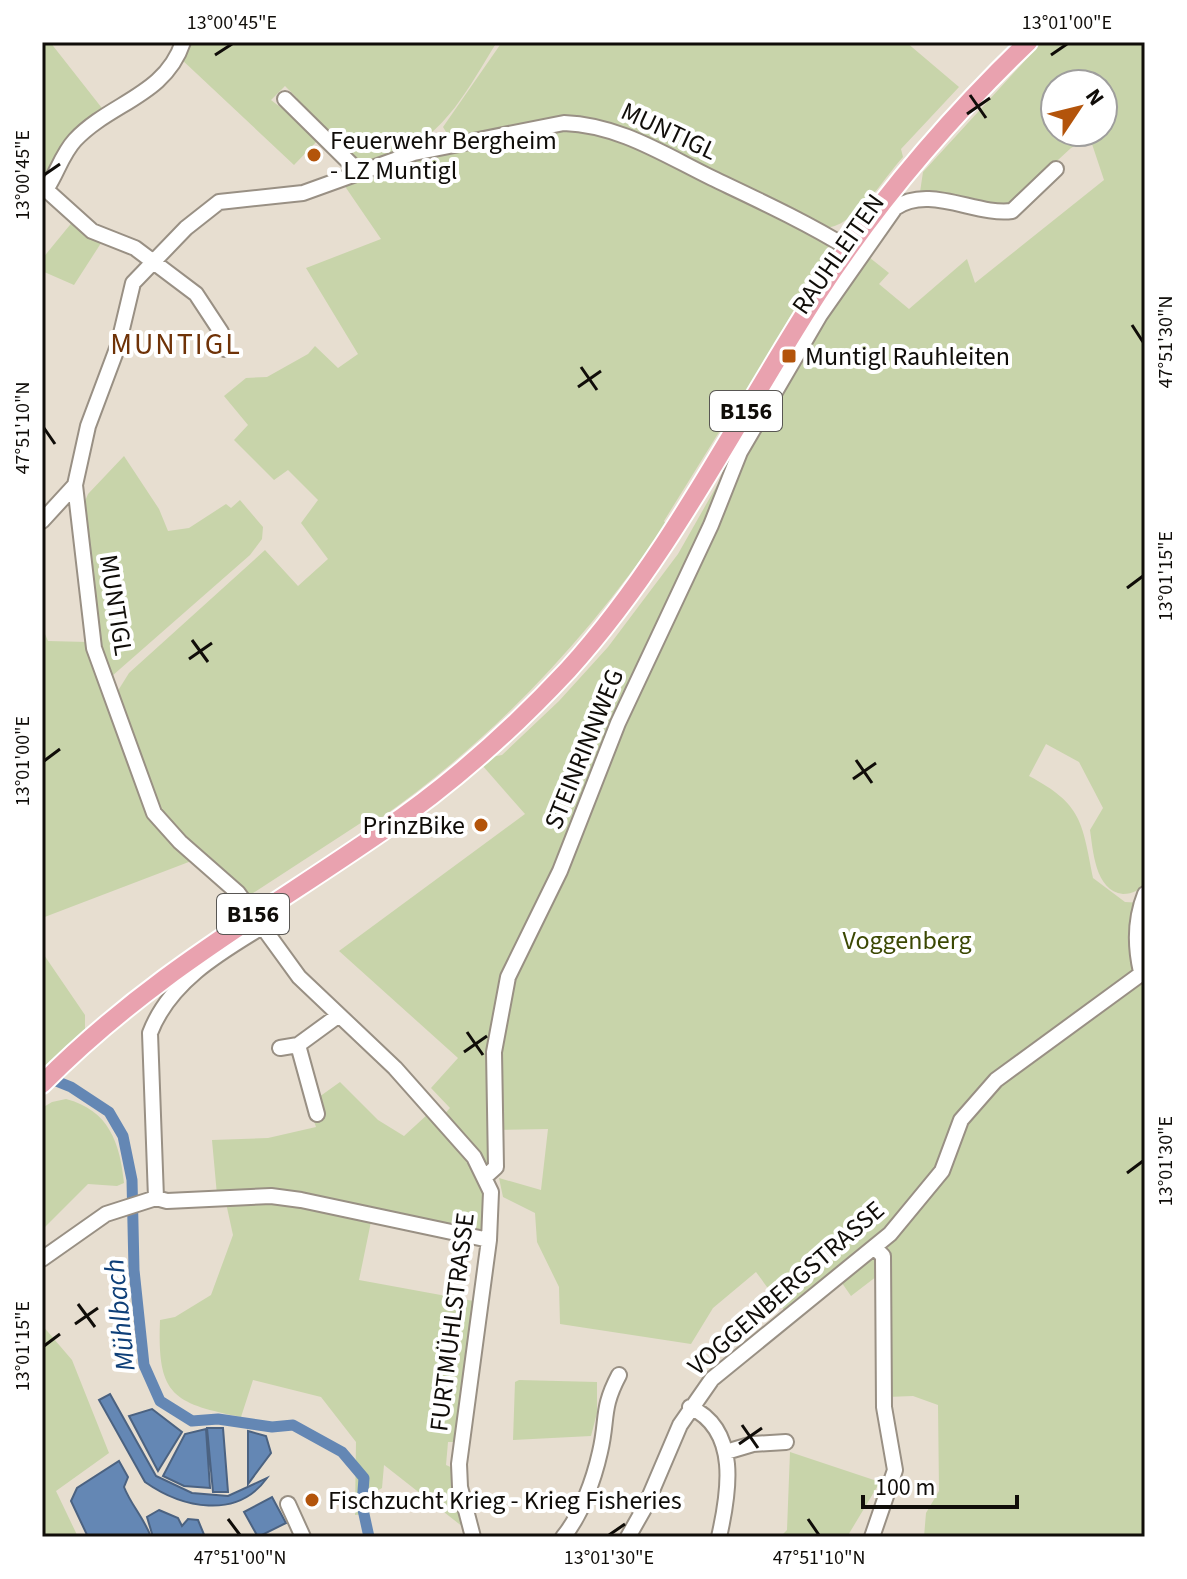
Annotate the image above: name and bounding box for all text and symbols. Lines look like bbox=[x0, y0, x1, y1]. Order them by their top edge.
text: 13°00'45"E bbox=[187, 9, 277, 37]
text: 13°01'00"E bbox=[1022, 9, 1112, 37]
north arrow bbox=[1039, 68, 1119, 148]
text: N bbox=[1077, 82, 1112, 112]
street label: MUNTIGL bbox=[615, 93, 723, 169]
place label: Feuerwehr Bergheim - LZ Muntigl bbox=[330, 122, 557, 189]
text: 13°00'45"E bbox=[9, 130, 37, 220]
marker: Feuerwehr Bergheim - LZ Muntigl bbox=[305, 146, 323, 164]
street label: RAUHLEITEN bbox=[783, 186, 893, 322]
text: 47°51'30"N bbox=[1152, 296, 1180, 388]
district label: MUNTIGL bbox=[110, 323, 242, 366]
place label: Muntigl Rauhleiten bbox=[805, 338, 1010, 375]
marker: Muntigl Rauhleiten bbox=[780, 347, 798, 365]
text: 47°51'10"N bbox=[9, 382, 37, 474]
road number: B156 bbox=[710, 391, 782, 431]
text: 13°01'15"E bbox=[1152, 531, 1180, 621]
street label: MUNTIGL bbox=[90, 552, 142, 658]
street label: STEINRINNWEG bbox=[535, 663, 633, 835]
text: 13°01'00"E bbox=[9, 716, 37, 806]
place label: PrinzBike bbox=[363, 807, 465, 844]
marker: PrinzBike bbox=[472, 816, 490, 834]
road number: B156 bbox=[217, 894, 289, 934]
park label: Voggenberg bbox=[842, 922, 972, 959]
text: 13°01'30"E bbox=[1152, 1116, 1180, 1206]
street label: VOGGENBERGSTRASSE bbox=[680, 1192, 892, 1384]
street label: FURTMÜHLSTRASSE bbox=[420, 1211, 484, 1433]
water label: Mühlbach bbox=[94, 1257, 146, 1373]
text: 13°01'15"E bbox=[9, 1301, 37, 1391]
scale bar bbox=[863, 1459, 1017, 1509]
text: 100 m bbox=[875, 1470, 935, 1505]
place label: Fischzucht Krieg - Krieg Fisheries bbox=[328, 1482, 682, 1519]
marker: Fischzucht Krieg - Krieg Fisheries bbox=[303, 1491, 321, 1509]
text: 47°51'00"N bbox=[194, 1544, 286, 1572]
text: 13°01'30"E bbox=[564, 1544, 654, 1572]
text: 47°51'10"N bbox=[773, 1544, 865, 1572]

